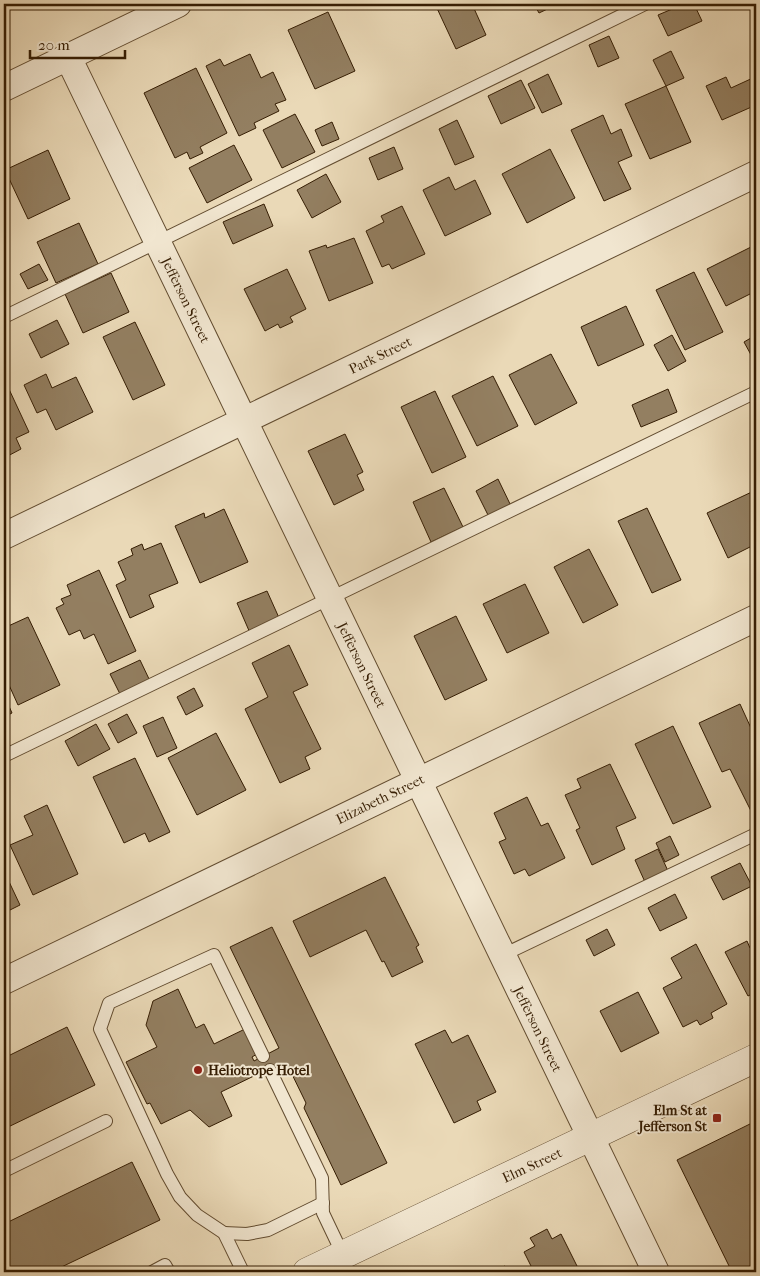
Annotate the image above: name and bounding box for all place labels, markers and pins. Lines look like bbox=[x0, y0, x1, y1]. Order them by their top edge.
place label: Heliotrope Hotel bbox=[208, 1062, 310, 1079]
marker: Heliotrope Hotel bbox=[192, 1064, 204, 1076]
place label: Elm St at Jefferson St bbox=[636, 1102, 708, 1135]
marker: Elm St at Jefferson St bbox=[711, 1112, 723, 1124]

